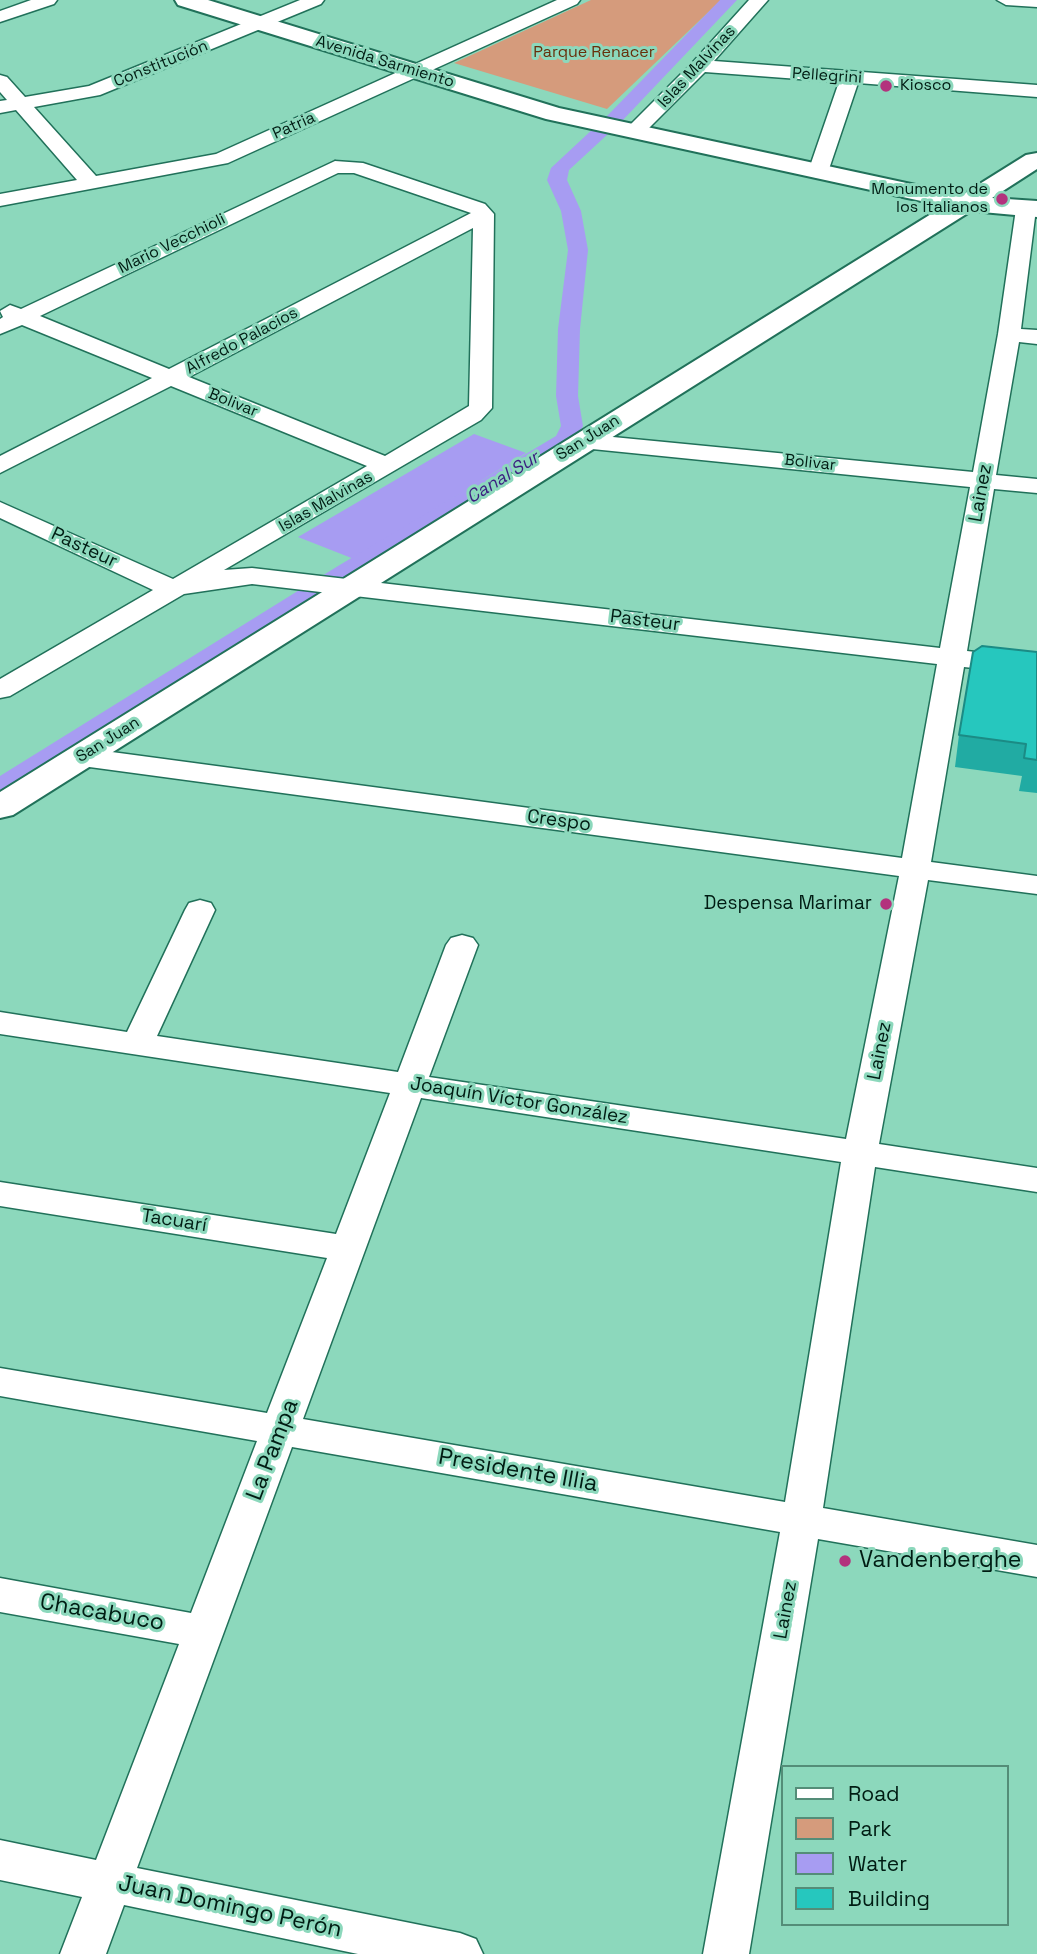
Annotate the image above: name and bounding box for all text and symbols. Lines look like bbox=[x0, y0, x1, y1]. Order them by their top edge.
street label: Islas Malvinas bbox=[654, 22, 740, 112]
street label: Avenida Sarmiento bbox=[314, 32, 456, 92]
street label: Constitución bbox=[111, 36, 211, 92]
park label: Parque Renacer bbox=[533, 43, 655, 63]
street label: Pellegrini bbox=[791, 64, 863, 88]
place label: Kiosco bbox=[900, 76, 951, 96]
marker: Kiosco bbox=[878, 78, 894, 94]
street label: Patria bbox=[270, 108, 318, 144]
place label: Monumento de los Italianos bbox=[871, 180, 988, 218]
marker: Monumento de los Italianos bbox=[994, 191, 1010, 207]
street label: Mario Vecchioli bbox=[115, 210, 229, 278]
street label: Alfredo Palacios bbox=[183, 303, 301, 379]
street label: Bolivar bbox=[205, 384, 261, 422]
street label: San Juan bbox=[553, 411, 623, 465]
water label: Canal Sur bbox=[463, 447, 543, 509]
street label: Bolivar bbox=[783, 451, 837, 475]
street label: Lainez bbox=[965, 462, 997, 524]
street label: Islas Malvinas bbox=[276, 467, 376, 537]
street label: Pasteur bbox=[47, 523, 121, 573]
street label: Pasteur bbox=[609, 605, 681, 637]
street label: San Juan bbox=[73, 713, 143, 767]
street label: Crespo bbox=[526, 805, 592, 837]
place label: Despensa Marimar bbox=[704, 893, 872, 915]
marker: Despensa Marimar bbox=[878, 896, 894, 912]
street label: Lainez bbox=[863, 1020, 897, 1082]
street label: Joaquín Víctor González bbox=[409, 1073, 629, 1129]
street label: Tacuarí bbox=[140, 1205, 208, 1237]
street label: La Pampa bbox=[241, 1395, 305, 1505]
street label: Presidente Illia bbox=[436, 1443, 600, 1499]
place label: Vandenberghe bbox=[859, 1547, 1021, 1575]
marker: Vandenberghe bbox=[837, 1553, 853, 1569]
street label: Lainez bbox=[770, 1579, 802, 1641]
street label: Chacabuco bbox=[38, 1589, 166, 1637]
legend bbox=[782, 1765, 1009, 1926]
text: Road bbox=[848, 1780, 900, 1807]
text: Park bbox=[848, 1815, 892, 1842]
text: Water bbox=[848, 1850, 907, 1877]
street label: Juan Domingo Perón bbox=[116, 1870, 344, 1944]
text: Building bbox=[848, 1885, 930, 1912]

